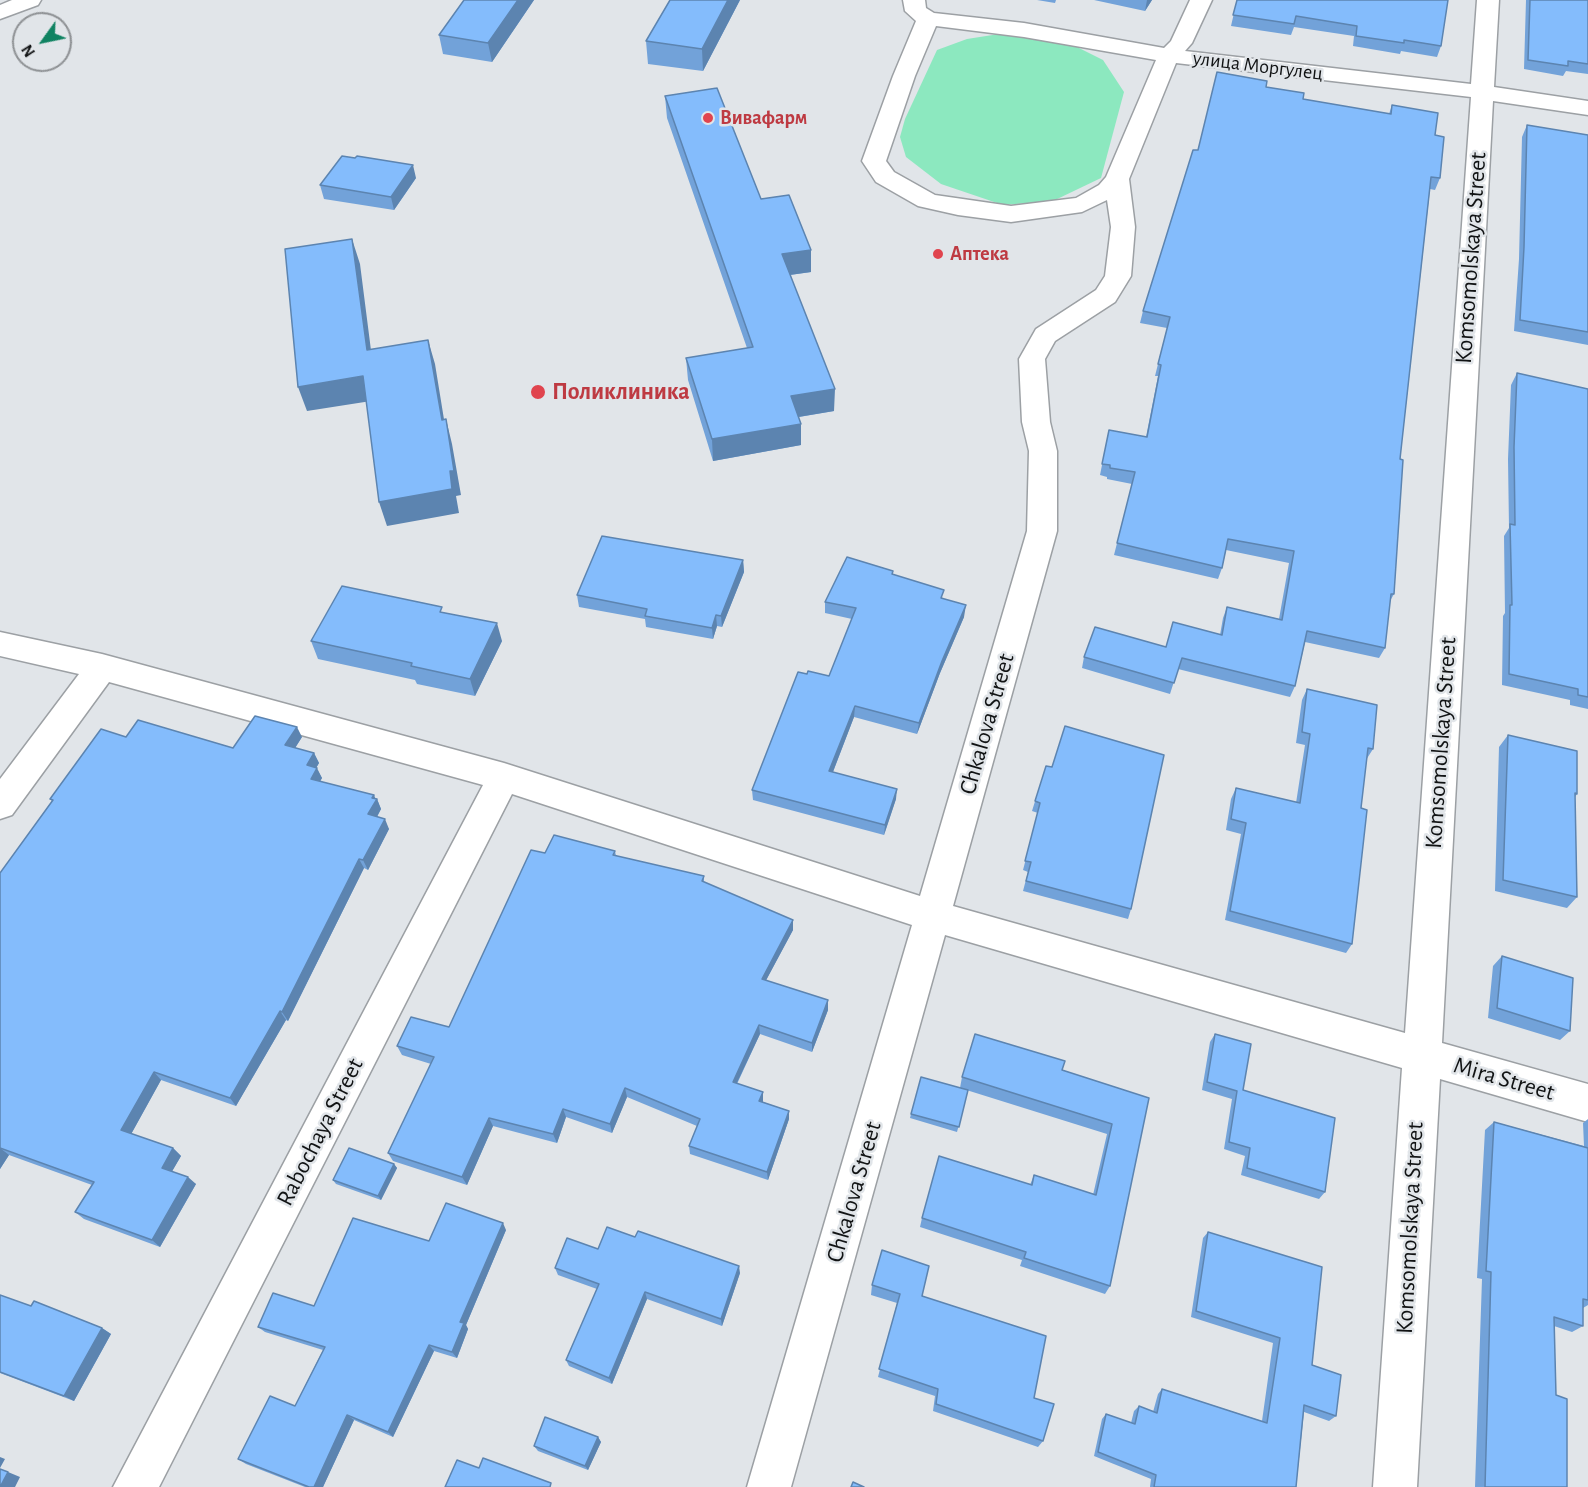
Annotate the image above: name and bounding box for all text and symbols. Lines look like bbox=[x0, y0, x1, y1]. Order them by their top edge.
north arrow bbox=[12, 12, 72, 72]
text: N bbox=[19, 42, 38, 60]
street label: улица Моргулец bbox=[1192, 46, 1324, 86]
place label: Вивафарм bbox=[720, 106, 807, 130]
marker: Вивафарм bbox=[701, 111, 715, 125]
street label: Komsomolskaya Street bbox=[1449, 151, 1493, 365]
place label: Аптека bbox=[950, 242, 1009, 266]
marker: Аптека bbox=[931, 247, 945, 261]
place label: Поликлиника bbox=[552, 378, 690, 406]
marker: Поликлиника bbox=[529, 383, 547, 401]
street label: Komsomolskaya Street bbox=[1419, 636, 1463, 850]
street label: Chkalova Street bbox=[953, 650, 1021, 798]
street label: Mira Street bbox=[1450, 1051, 1558, 1107]
street label: Rabochaya Street bbox=[270, 1053, 370, 1211]
street label: Chkalova Street bbox=[820, 1118, 888, 1266]
street label: Komsomolskaya Street bbox=[1390, 1121, 1430, 1335]

